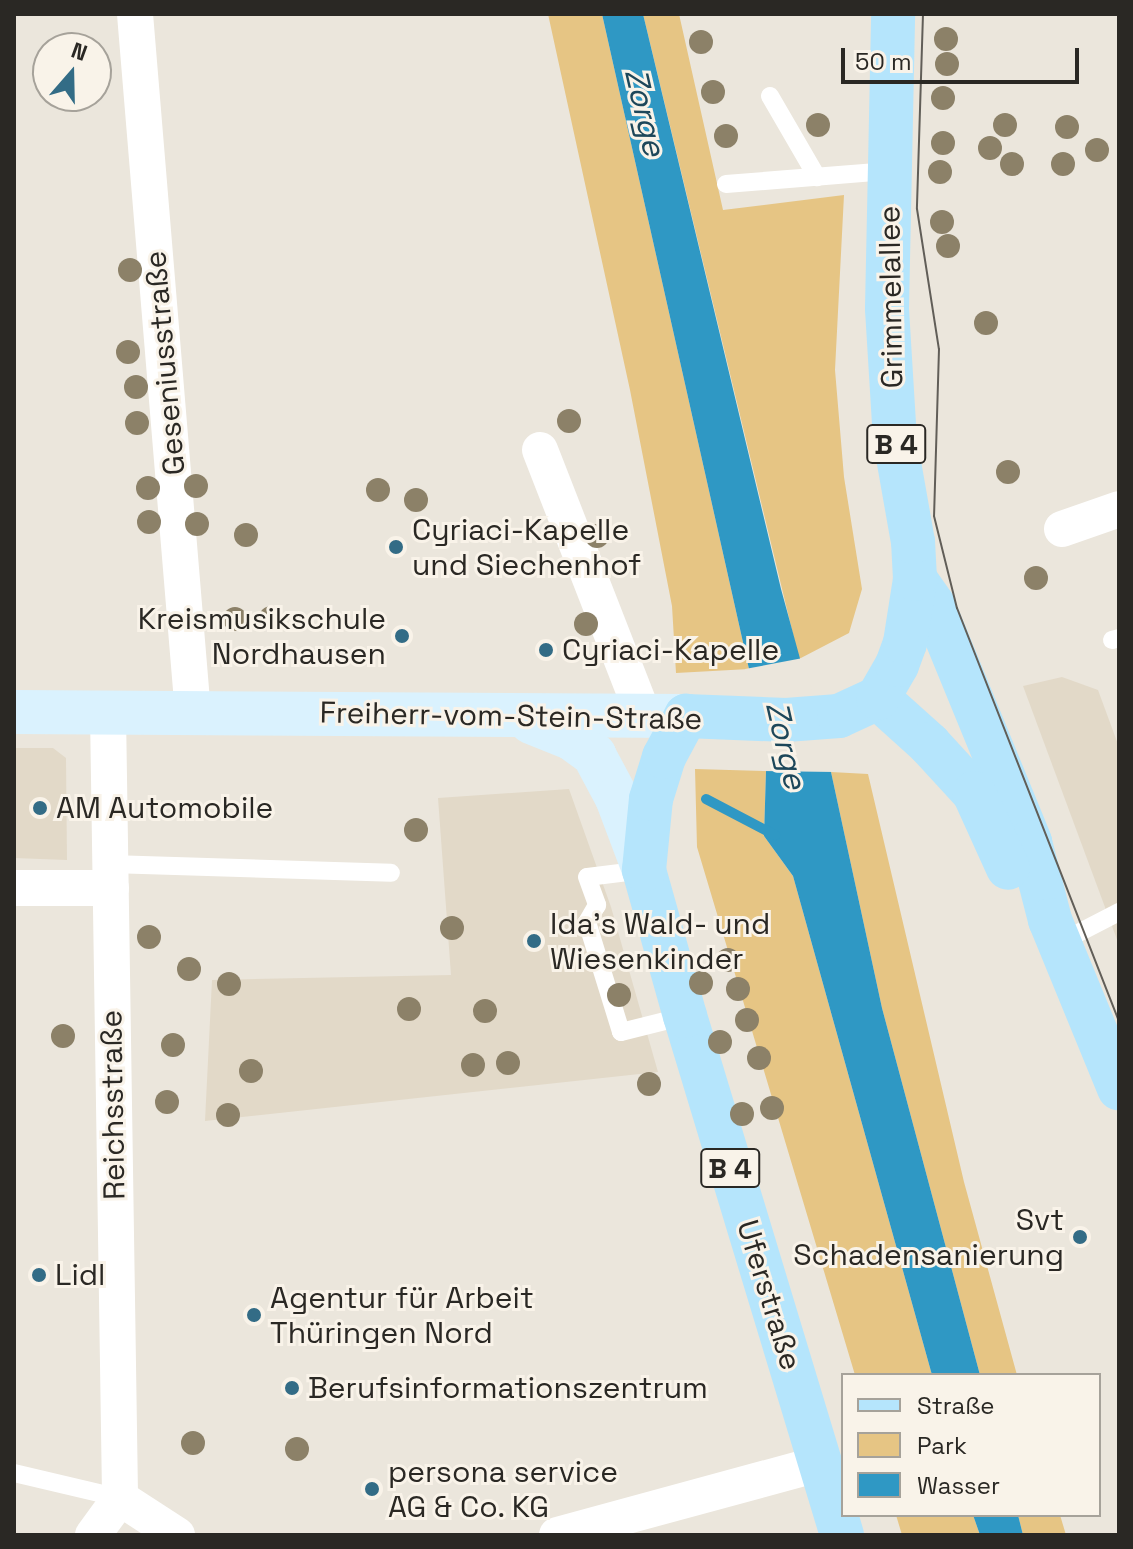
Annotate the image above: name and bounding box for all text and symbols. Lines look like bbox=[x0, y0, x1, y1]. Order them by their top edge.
north arrow bbox=[32, 32, 112, 112]
scale bar bbox=[845, 32, 1083, 82]
text: N bbox=[68, 36, 91, 67]
text: 50 m bbox=[855, 46, 912, 77]
water label: Zorge bbox=[616, 64, 674, 160]
street label: Grimmelallee bbox=[871, 205, 911, 389]
street label: Geseniusstraße bbox=[137, 249, 193, 477]
road number: B 4 bbox=[866, 420, 926, 468]
place label: Cyriaci-Kapelle und Siechenhof bbox=[412, 512, 641, 582]
marker: Cyriaci-Kapelle und Siechenhof bbox=[387, 538, 405, 556]
place label: Kreismusikschule Nordhausen bbox=[138, 601, 386, 672]
marker: Kreismusikschule Nordhausen bbox=[393, 627, 411, 645]
place label: Cyriaci-Kapelle bbox=[562, 632, 779, 668]
marker: Cyriaci-Kapelle bbox=[537, 641, 555, 659]
street label: Freiherr-vom-Stein-Straße bbox=[319, 695, 703, 737]
water label: Zorge bbox=[757, 697, 815, 793]
place label: AM Automobile bbox=[56, 790, 274, 826]
marker: AM Automobile bbox=[31, 799, 49, 817]
place label: Ida's Wald- und Wiesenkinder bbox=[550, 906, 771, 976]
marker: Ida's Wald- und Wiesenkinder bbox=[525, 932, 543, 950]
street label: Reichsstraße bbox=[93, 1010, 133, 1200]
road number: B 4 bbox=[700, 1144, 760, 1192]
place label: Svt Schadensanierung bbox=[793, 1202, 1064, 1272]
street label: Uferstraße bbox=[729, 1216, 809, 1374]
marker: Svt Schadensanierung bbox=[1071, 1228, 1089, 1246]
place label: Lidl bbox=[55, 1257, 105, 1293]
marker: Lidl bbox=[30, 1266, 48, 1284]
place label: Agentur für Arbeit Thüringen Nord bbox=[270, 1280, 534, 1350]
marker: Agentur für Arbeit Thüringen Nord bbox=[245, 1306, 263, 1324]
place label: Berufsinformationszentrum bbox=[308, 1370, 708, 1406]
legend bbox=[841, 1373, 1101, 1517]
marker: Berufsinformationszentrum bbox=[283, 1379, 301, 1397]
text: Straße bbox=[917, 1390, 994, 1421]
text: Park bbox=[917, 1430, 967, 1461]
place label: persona service AG & Co. KG bbox=[388, 1454, 618, 1524]
text: Wasser bbox=[917, 1470, 1000, 1501]
marker: persona service AG & Co. KG bbox=[363, 1480, 381, 1498]

